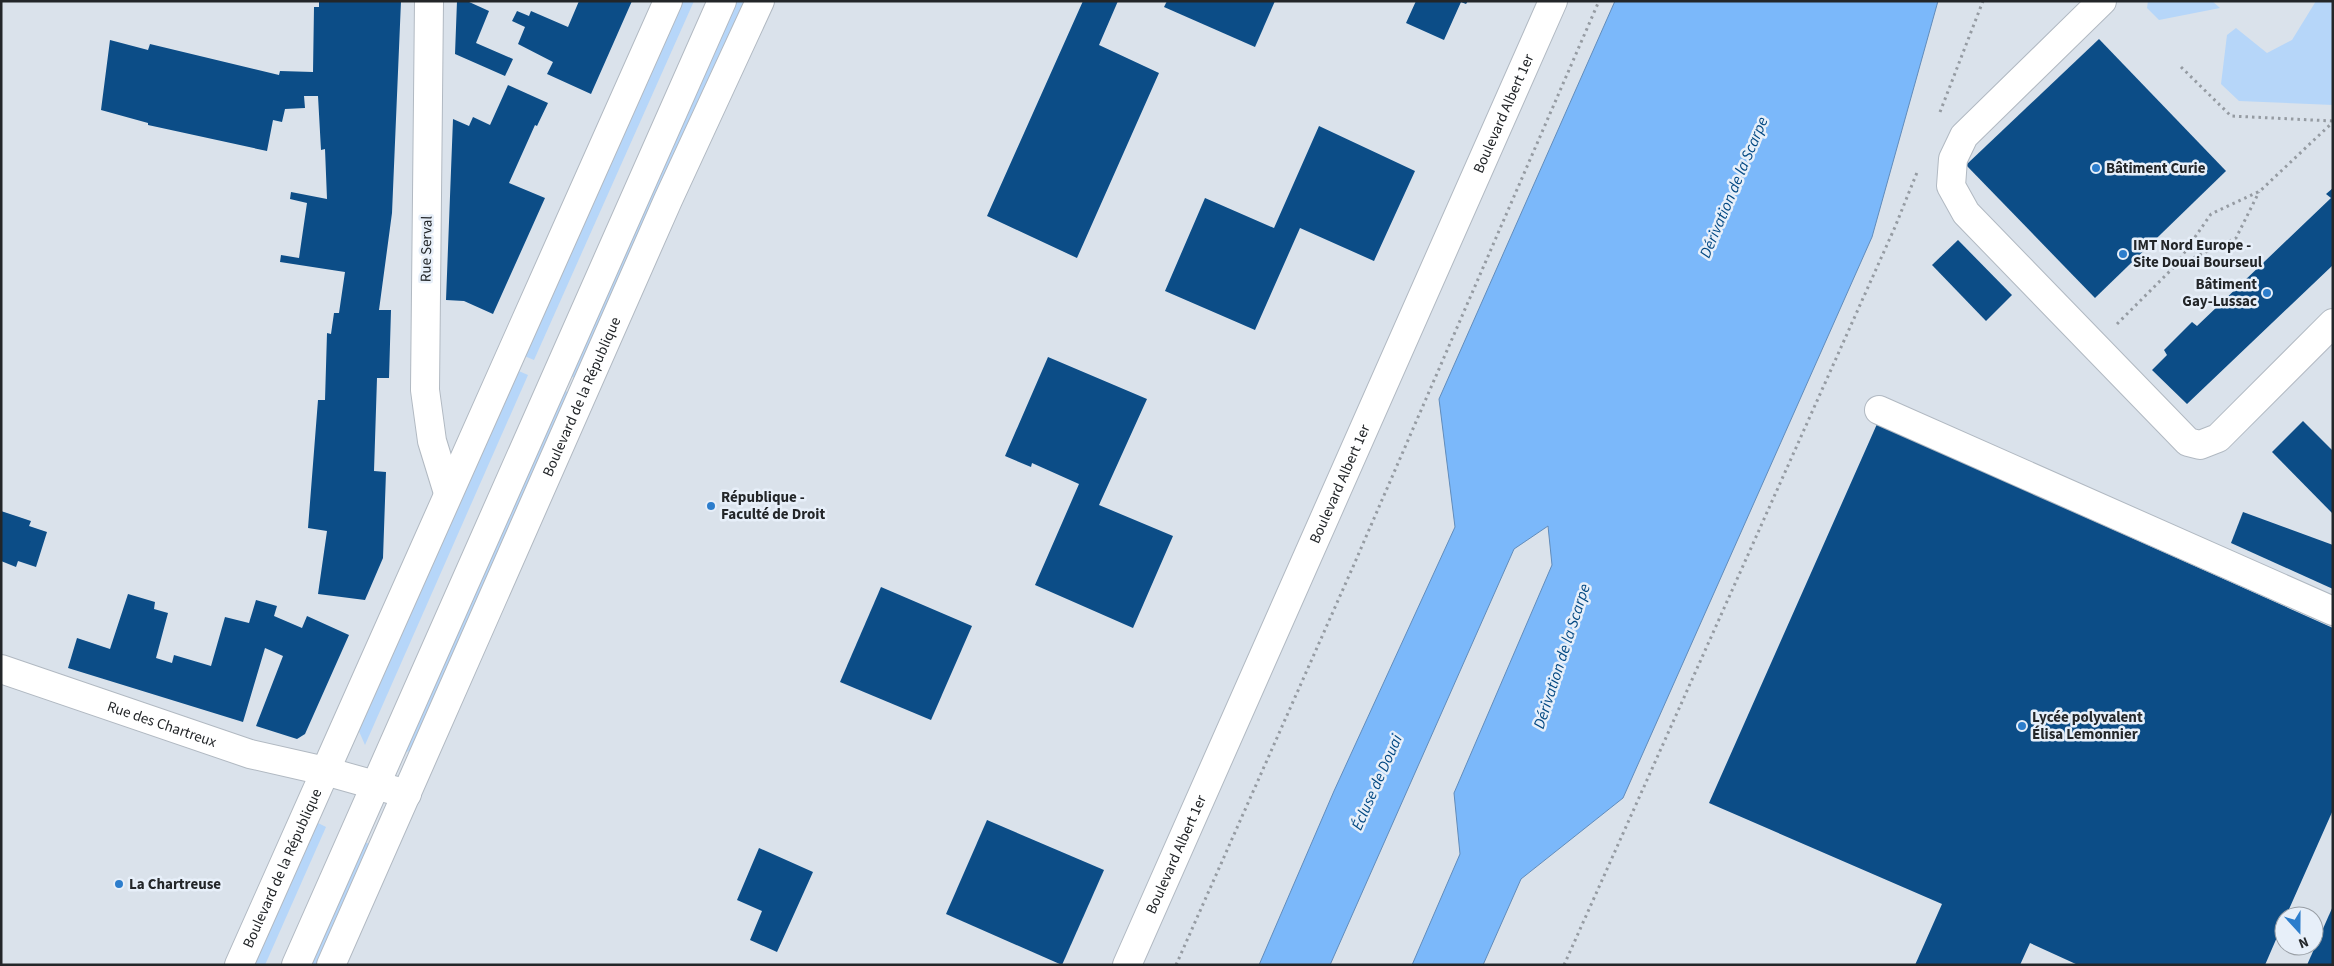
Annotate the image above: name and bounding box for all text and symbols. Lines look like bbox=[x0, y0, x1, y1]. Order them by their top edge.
street label: Boulevard Albert 1er bbox=[1468, 50, 1540, 177]
water label: Dérivation de la Scarpe bbox=[1694, 113, 1774, 261]
place label: Bâtiment Curie bbox=[2106, 158, 2206, 179]
marker: Bâtiment Curie bbox=[2090, 162, 2102, 174]
street label: Rue Serval bbox=[415, 216, 438, 282]
place label: IMT Nord Europe - Site Douai Bourseul bbox=[2133, 235, 2263, 273]
marker: IMT Nord Europe - Site Douai Bourseul bbox=[2117, 248, 2129, 260]
place label: Bâtiment Gay-Lussac bbox=[2182, 274, 2257, 312]
marker: Bâtiment Gay-Lussac bbox=[2261, 287, 2273, 299]
street label: Boulevard de la République bbox=[537, 314, 626, 480]
street label: Boulevard Albert 1er bbox=[1305, 420, 1376, 547]
place label: République - Faculté de Droit bbox=[721, 487, 825, 525]
marker: République - Faculté de Droit bbox=[705, 500, 717, 512]
water label: Dérivation de la Scarpe bbox=[1528, 581, 1596, 732]
street label: Rue des Chartreux bbox=[104, 696, 219, 753]
place label: Lycée polyvalent Élisa Lemonnier bbox=[2032, 707, 2143, 745]
marker: Lycée polyvalent Élisa Lemonnier bbox=[2016, 720, 2028, 732]
water label: Écluse de Douai bbox=[1346, 731, 1408, 834]
street label: Boulevard de la République bbox=[238, 785, 327, 951]
street label: Boulevard Albert 1er bbox=[1141, 791, 1212, 917]
place label: La Chartreuse bbox=[129, 874, 221, 895]
marker: La Chartreuse bbox=[113, 878, 125, 890]
north arrow bbox=[2274, 906, 2324, 956]
text: N bbox=[2295, 931, 2311, 953]

